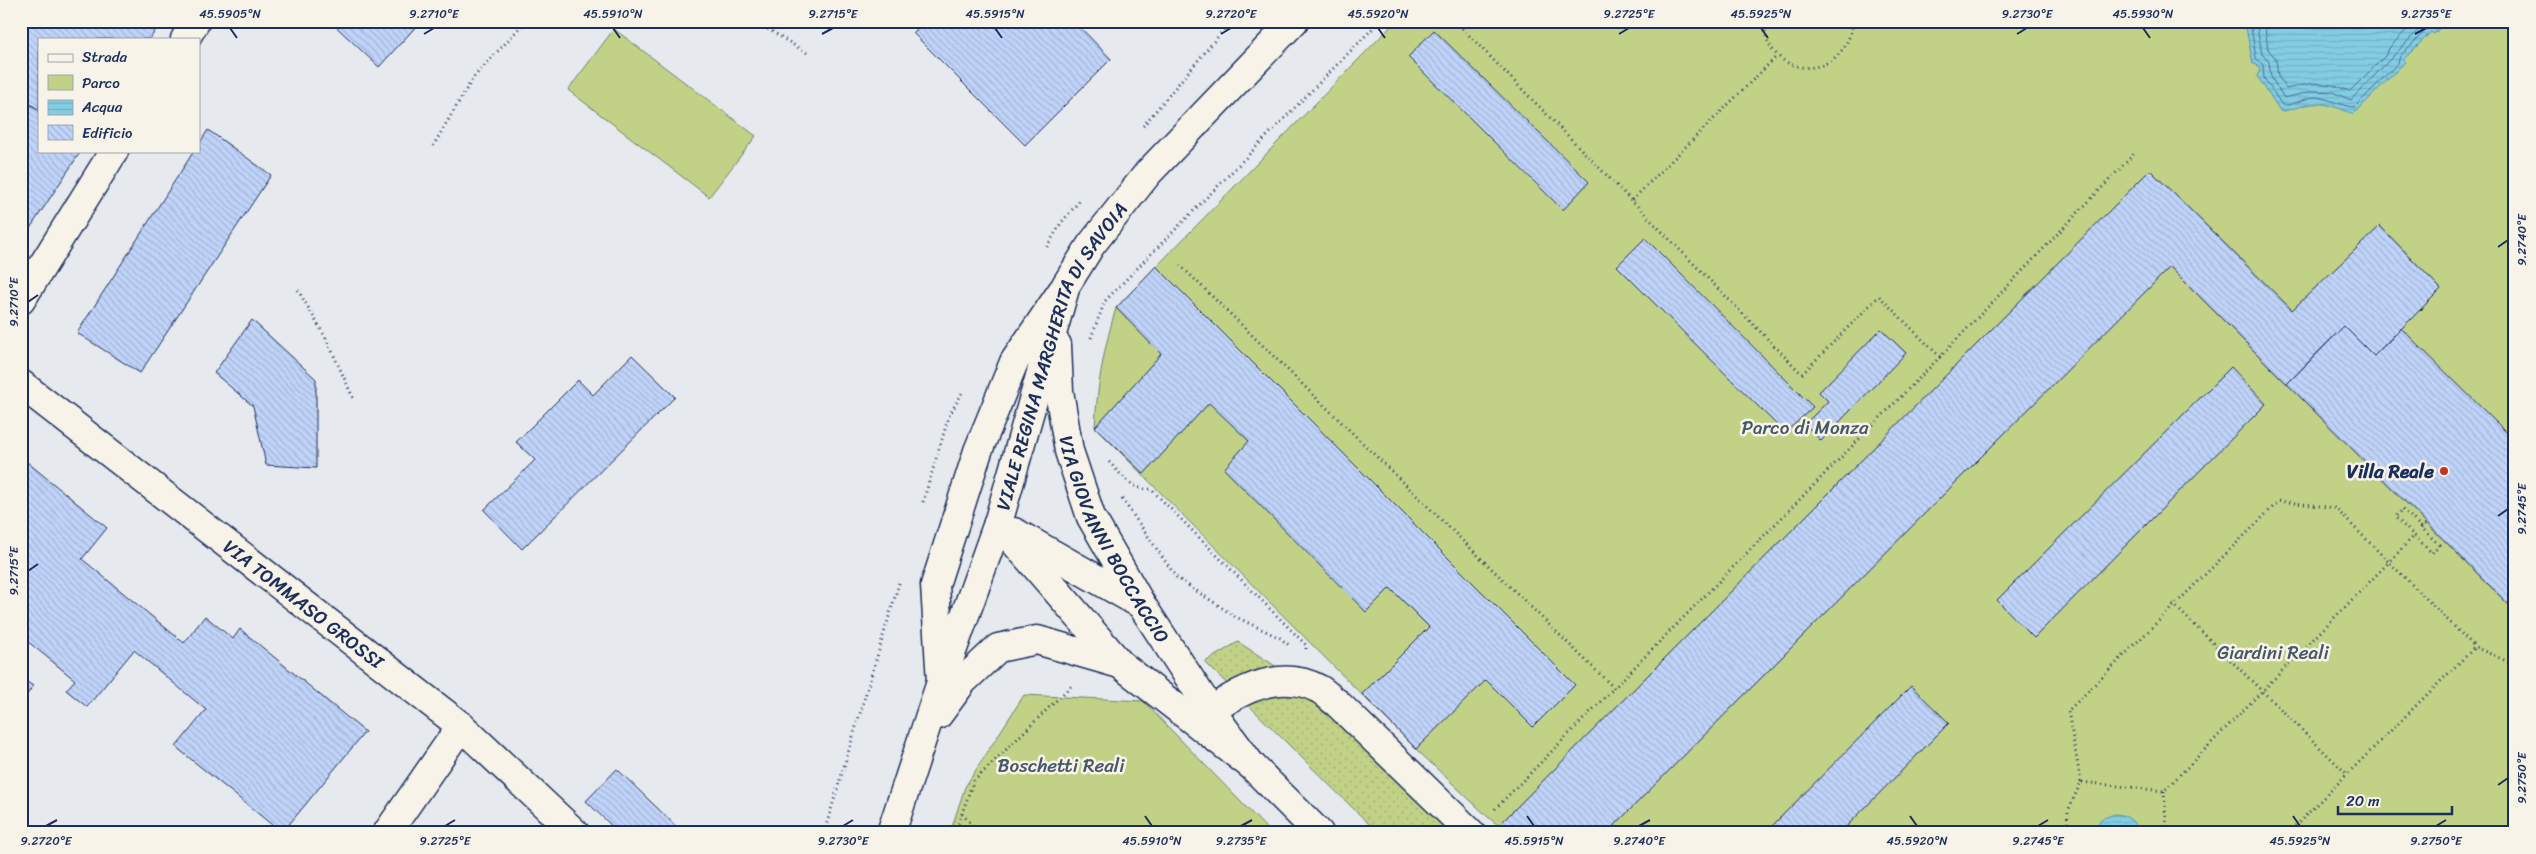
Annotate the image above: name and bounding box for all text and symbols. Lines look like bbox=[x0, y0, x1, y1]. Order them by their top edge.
text: 45.5905°N bbox=[199, 3, 261, 25]
text: 9.2710°E bbox=[409, 3, 460, 25]
text: 45.5910°N bbox=[583, 3, 643, 25]
text: 9.2715°E bbox=[808, 3, 859, 25]
text: 45.5915°N bbox=[965, 3, 1025, 25]
text: 9.2720°E bbox=[1205, 3, 1258, 25]
text: 45.5920°N bbox=[1347, 3, 1409, 25]
text: 9.2725°E bbox=[1604, 3, 1656, 25]
text: 45.5925°N bbox=[1731, 3, 1792, 25]
text: 9.2730°E bbox=[2002, 3, 2054, 25]
text: 45.5930°N bbox=[2113, 3, 2174, 25]
text: 9.2735°E bbox=[2401, 3, 2453, 25]
legend bbox=[38, 38, 200, 152]
text: Strada bbox=[82, 44, 128, 70]
text: Parco bbox=[82, 70, 120, 96]
text: Acqua bbox=[81, 94, 123, 120]
text: Edificio bbox=[82, 120, 133, 146]
street label: VIALE REGINA MARGHERITA DI SAVOIA bbox=[986, 195, 1136, 514]
text: 9.2740°E bbox=[2511, 213, 2533, 266]
text: 9.2710°E bbox=[3, 276, 25, 327]
park label: Parco di Monza bbox=[1741, 411, 1869, 444]
street label: VIA GIOVANNI BOCCACCIO bbox=[1050, 433, 1178, 650]
place label: Villa Reale bbox=[2347, 455, 2434, 488]
marker: Villa Reale bbox=[2438, 465, 2450, 477]
text: 9.2745°E bbox=[2511, 482, 2533, 535]
street label: VIA TOMMASO GROSSI bbox=[216, 531, 392, 678]
text: 9.2715°E bbox=[3, 545, 25, 596]
park label: Giardini Reali bbox=[2217, 636, 2330, 669]
park label: Boschetti Reali bbox=[998, 749, 1125, 782]
text: 9.2750°E bbox=[2511, 751, 2533, 804]
scale bar bbox=[2338, 784, 2452, 816]
text: 20 m bbox=[2346, 788, 2380, 814]
text: 9.2720°E bbox=[20, 830, 73, 852]
text: 9.2725°E bbox=[420, 830, 472, 852]
text: 9.2730°E bbox=[818, 830, 870, 852]
text: 45.5910°N bbox=[1122, 830, 1182, 852]
text: 9.2735°E bbox=[1216, 830, 1268, 852]
text: 45.5915°N bbox=[1504, 830, 1564, 852]
text: 9.2740°E bbox=[1613, 830, 1666, 852]
text: 45.5920°N bbox=[1886, 830, 1948, 852]
text: 9.2745°E bbox=[2012, 830, 2065, 852]
text: 45.5925°N bbox=[2270, 830, 2331, 852]
text: 9.2750°E bbox=[2410, 830, 2463, 852]

